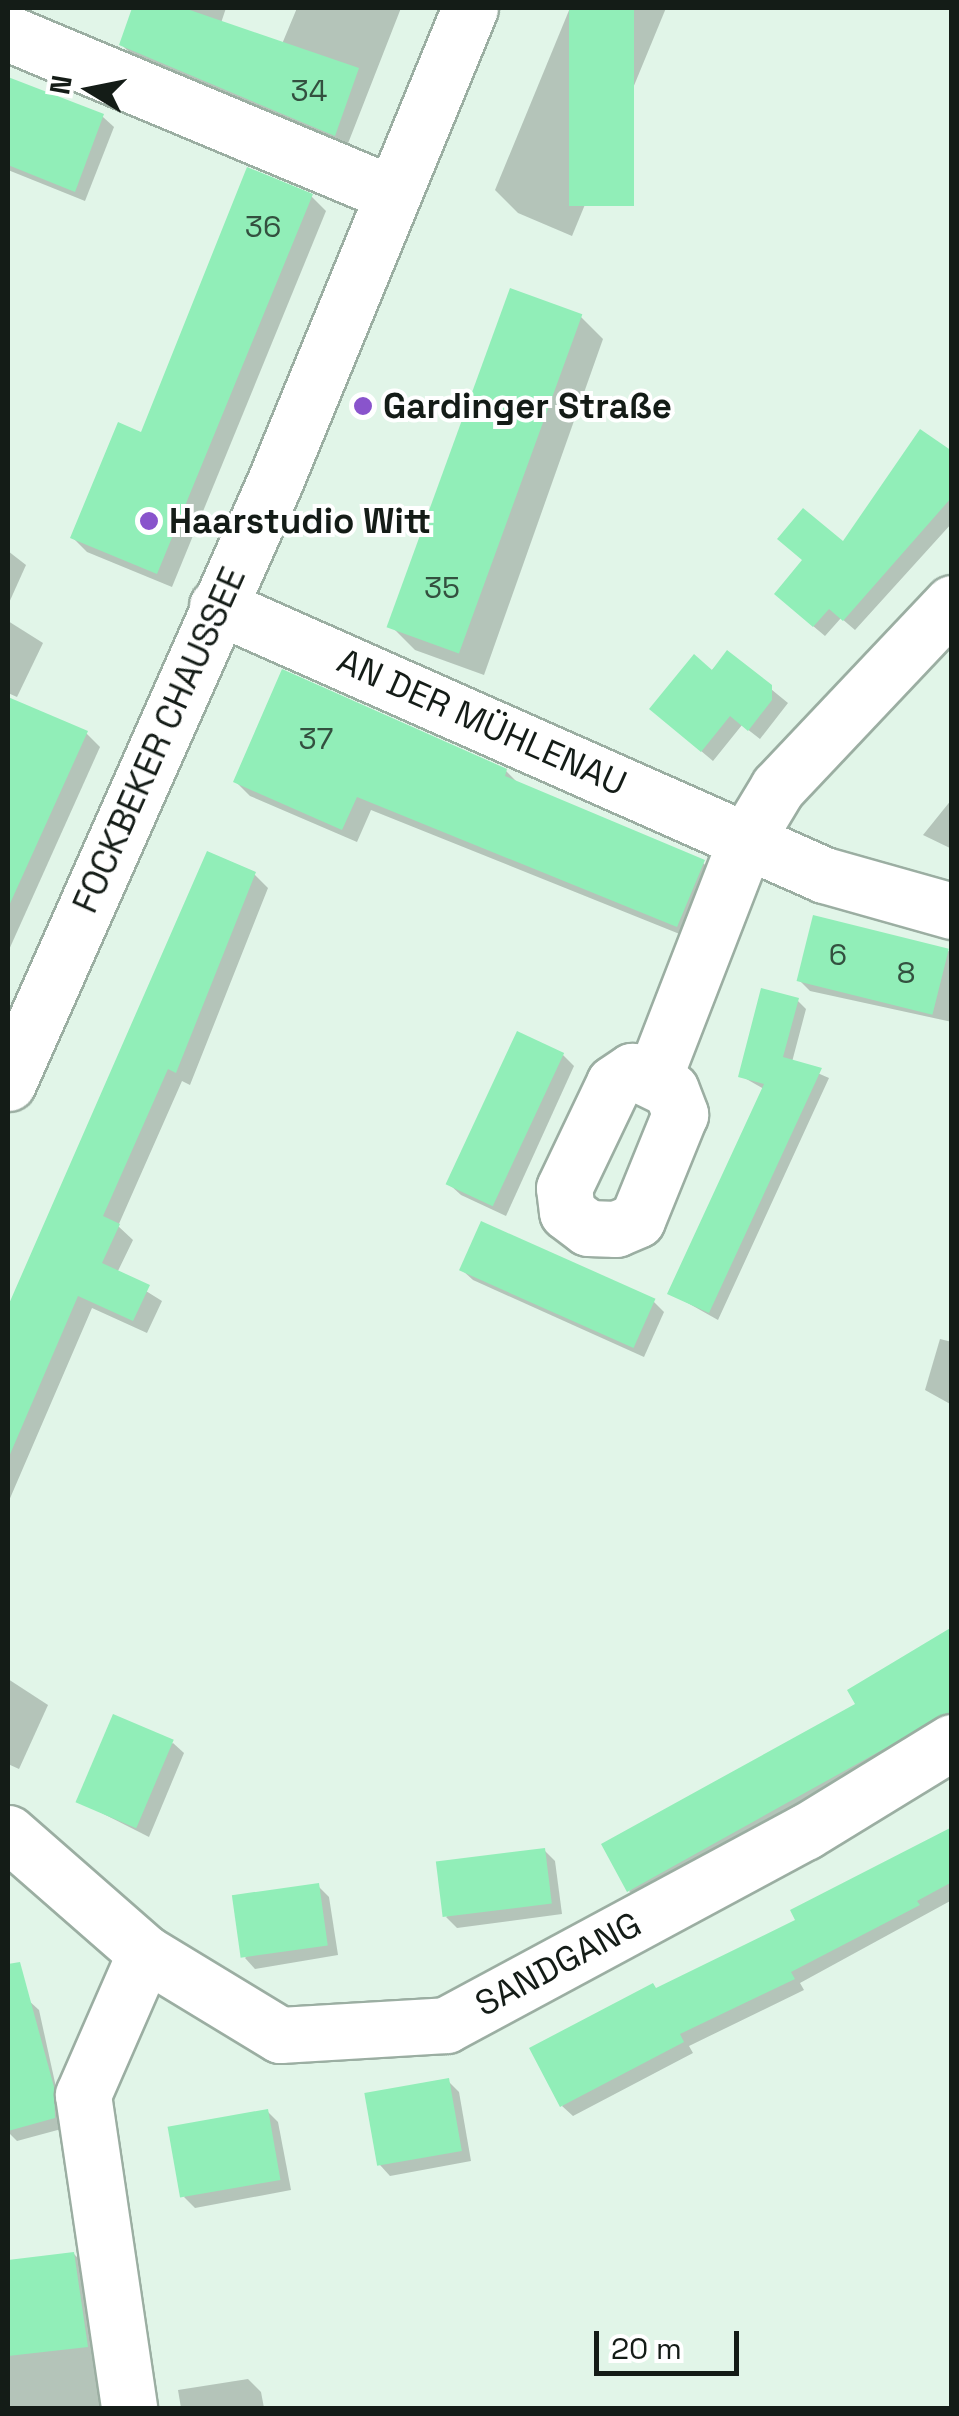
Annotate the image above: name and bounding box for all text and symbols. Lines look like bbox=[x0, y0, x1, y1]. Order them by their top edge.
north arrow bbox=[40, 40, 140, 140]
text: N bbox=[41, 72, 80, 97]
house number: 34 bbox=[291, 73, 327, 109]
house number: 36 bbox=[245, 209, 281, 245]
place label: Gardinger Straße bbox=[383, 385, 672, 427]
marker: Gardinger Straße bbox=[352, 395, 374, 417]
place label: Haarstudio Witt bbox=[169, 500, 431, 542]
marker: Haarstudio Witt bbox=[138, 510, 160, 532]
street label: FOCKBEKER CHAUSSEE bbox=[64, 561, 254, 919]
house number: 35 bbox=[424, 570, 460, 606]
street label: AN DER MÜHLENAU bbox=[331, 639, 633, 805]
house number: 37 bbox=[298, 721, 334, 757]
house number: 6 bbox=[829, 937, 847, 973]
house number: 8 bbox=[897, 955, 915, 991]
street label: SANDGANG bbox=[468, 1903, 648, 2025]
scale bar bbox=[599, 2311, 744, 2373]
text: 20 m bbox=[611, 2329, 682, 2368]

